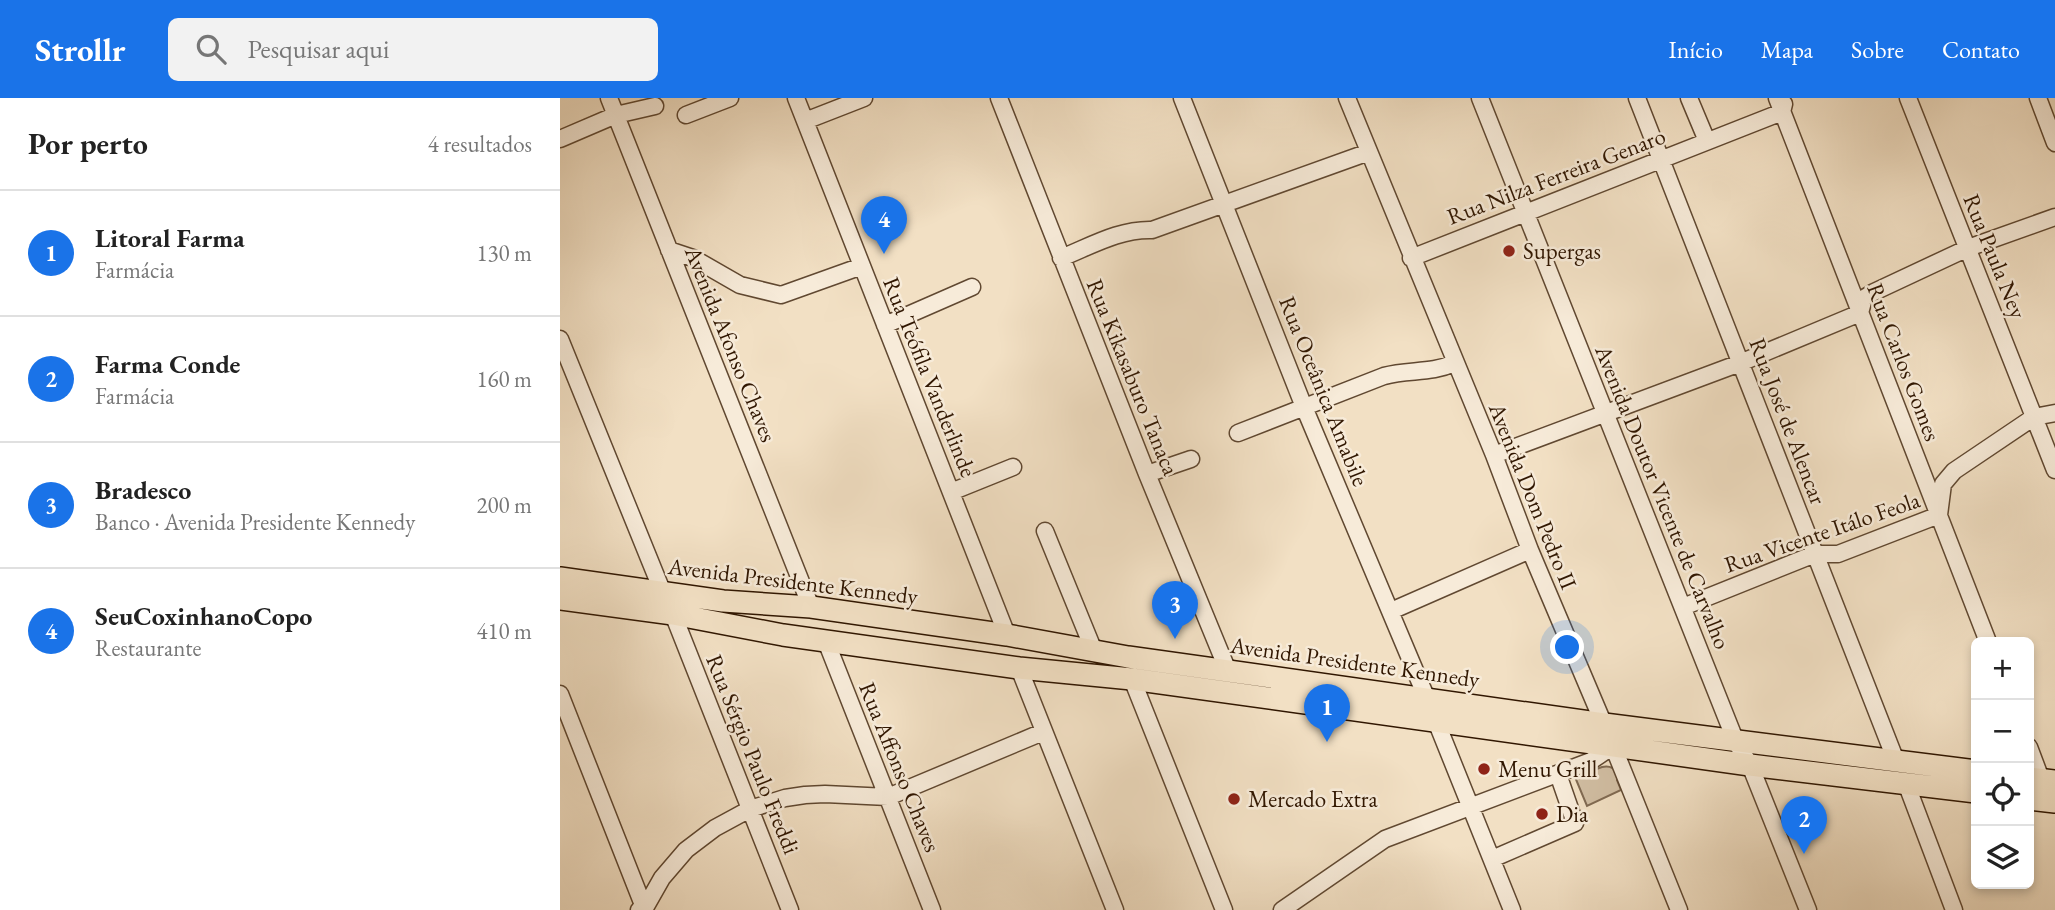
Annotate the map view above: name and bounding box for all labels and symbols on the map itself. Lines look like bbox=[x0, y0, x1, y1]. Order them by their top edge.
street label: Rua Nilza Ferreira Genaro bbox=[1442, 120, 1670, 232]
street label: Rua Paula Ney bbox=[1956, 189, 2034, 324]
pin: 4 bbox=[861, 196, 907, 254]
place label: Supergas bbox=[1523, 236, 1601, 266]
street label: Avenida Afonso Chaves bbox=[678, 241, 784, 446]
marker: Supergas bbox=[1501, 243, 1517, 259]
street label: Rua Teófila Vanderlinde bbox=[876, 272, 984, 482]
street label: Rua Kikasaburo Tanaca bbox=[1080, 274, 1186, 480]
street label: Rua Carlos Gomes bbox=[1860, 279, 1948, 445]
street label: Rua Oceânica Amabile bbox=[1272, 292, 1376, 490]
street label: Rua José de Alencar bbox=[1742, 333, 1834, 509]
street label: Avenida Doutor Vicente de Carvalho bbox=[1588, 340, 1738, 653]
street label: Avenida Dom Pedro II bbox=[1482, 397, 1584, 594]
street label: Rua Vicente Itálo Feola bbox=[1720, 484, 1925, 580]
street label: Avenida Presidente Kennedy bbox=[665, 551, 920, 611]
pin: 3 bbox=[1152, 581, 1198, 639]
street label: Avenida Presidente Kennedy bbox=[1227, 630, 1482, 694]
your location bbox=[1550, 630, 1584, 664]
street label: Rua Sérgio Paulo Freddi bbox=[699, 650, 807, 859]
street label: Rua Affonso Chaves bbox=[852, 678, 948, 856]
pin: 1 bbox=[1304, 684, 1350, 742]
place label: Menu Grill bbox=[1498, 754, 1598, 784]
marker: Menu Grill bbox=[1476, 761, 1492, 777]
place label: Mercado Extra bbox=[1248, 784, 1378, 814]
marker: Mercado Extra bbox=[1226, 791, 1242, 807]
pin: 2 bbox=[1781, 796, 1827, 854]
place label: Dia bbox=[1556, 799, 1589, 829]
marker: Dia bbox=[1534, 806, 1550, 822]

